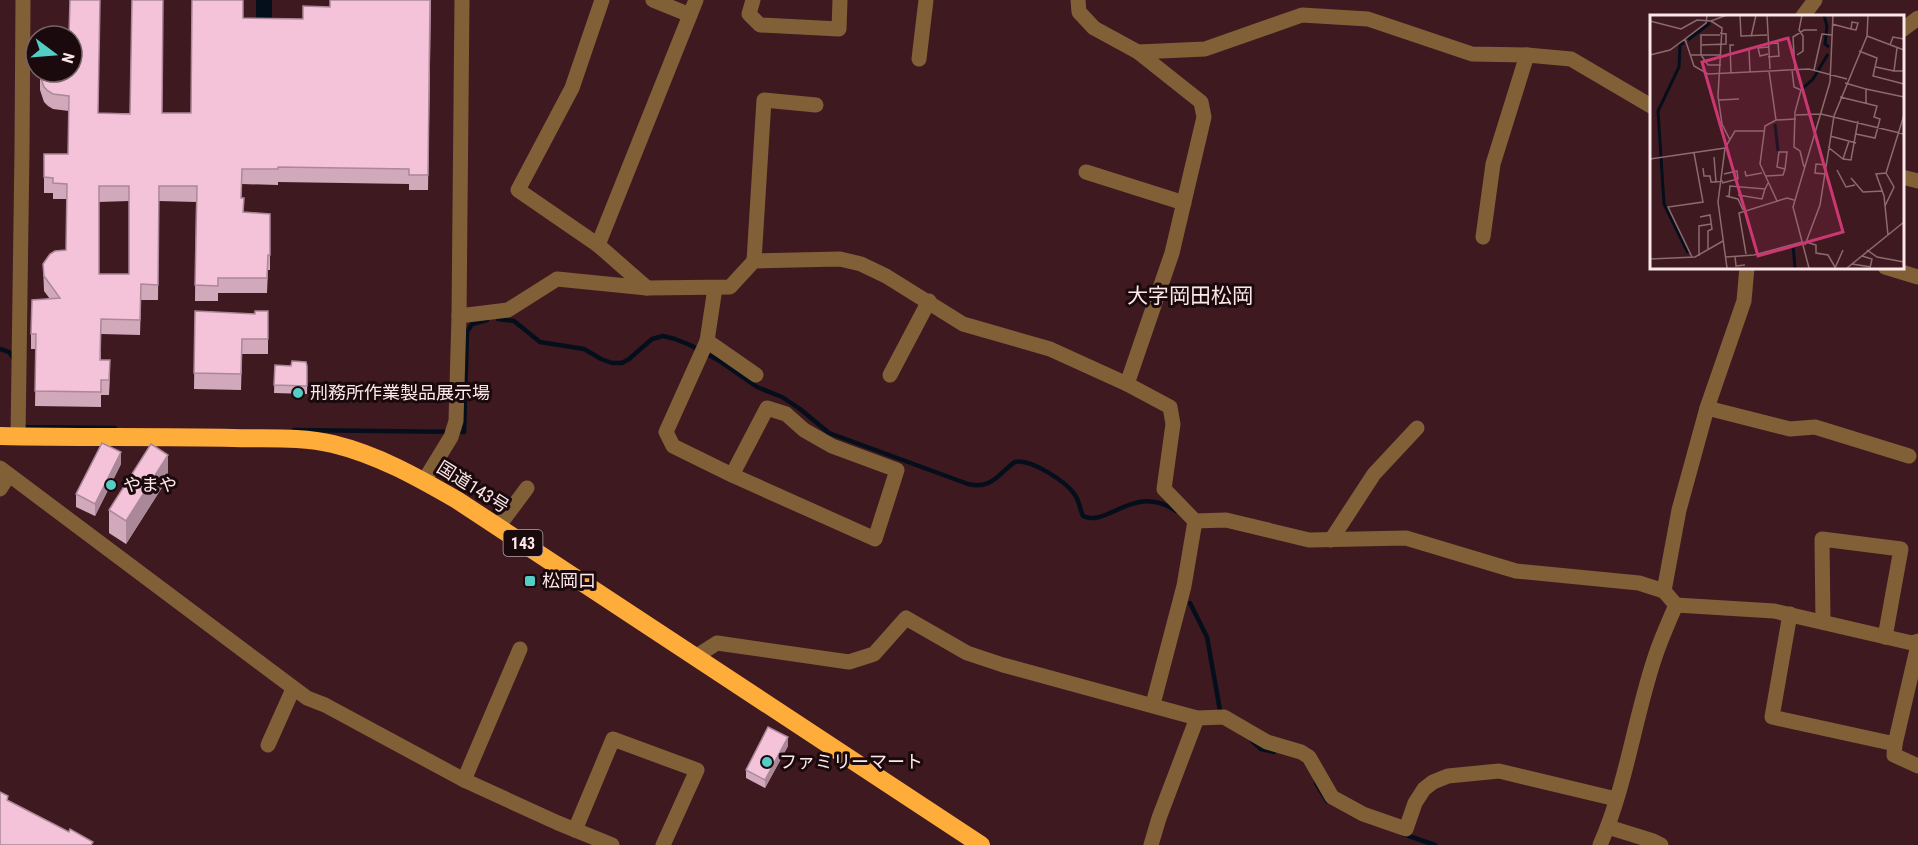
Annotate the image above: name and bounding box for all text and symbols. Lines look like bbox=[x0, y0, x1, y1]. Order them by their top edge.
inset map bbox=[1650, 15, 1903, 268]
north arrow bbox=[24, 24, 84, 84]
text: N bbox=[57, 51, 78, 65]
district label: 大字岡田松岡 bbox=[1127, 284, 1253, 308]
place label: 刑務所作業製品展示場 bbox=[310, 382, 490, 403]
marker: 刑務所作業製品展示場 bbox=[291, 386, 305, 400]
street label: 国道143号 bbox=[433, 456, 513, 517]
place label: やまや bbox=[123, 474, 177, 495]
marker: やまや bbox=[104, 478, 118, 492]
road number: 143 bbox=[504, 530, 542, 556]
place label: 松岡口 bbox=[542, 570, 596, 591]
marker: 松岡口 bbox=[523, 574, 537, 588]
place label: ファミリーマート bbox=[779, 751, 923, 772]
marker: ファミリーマート bbox=[760, 755, 774, 769]

